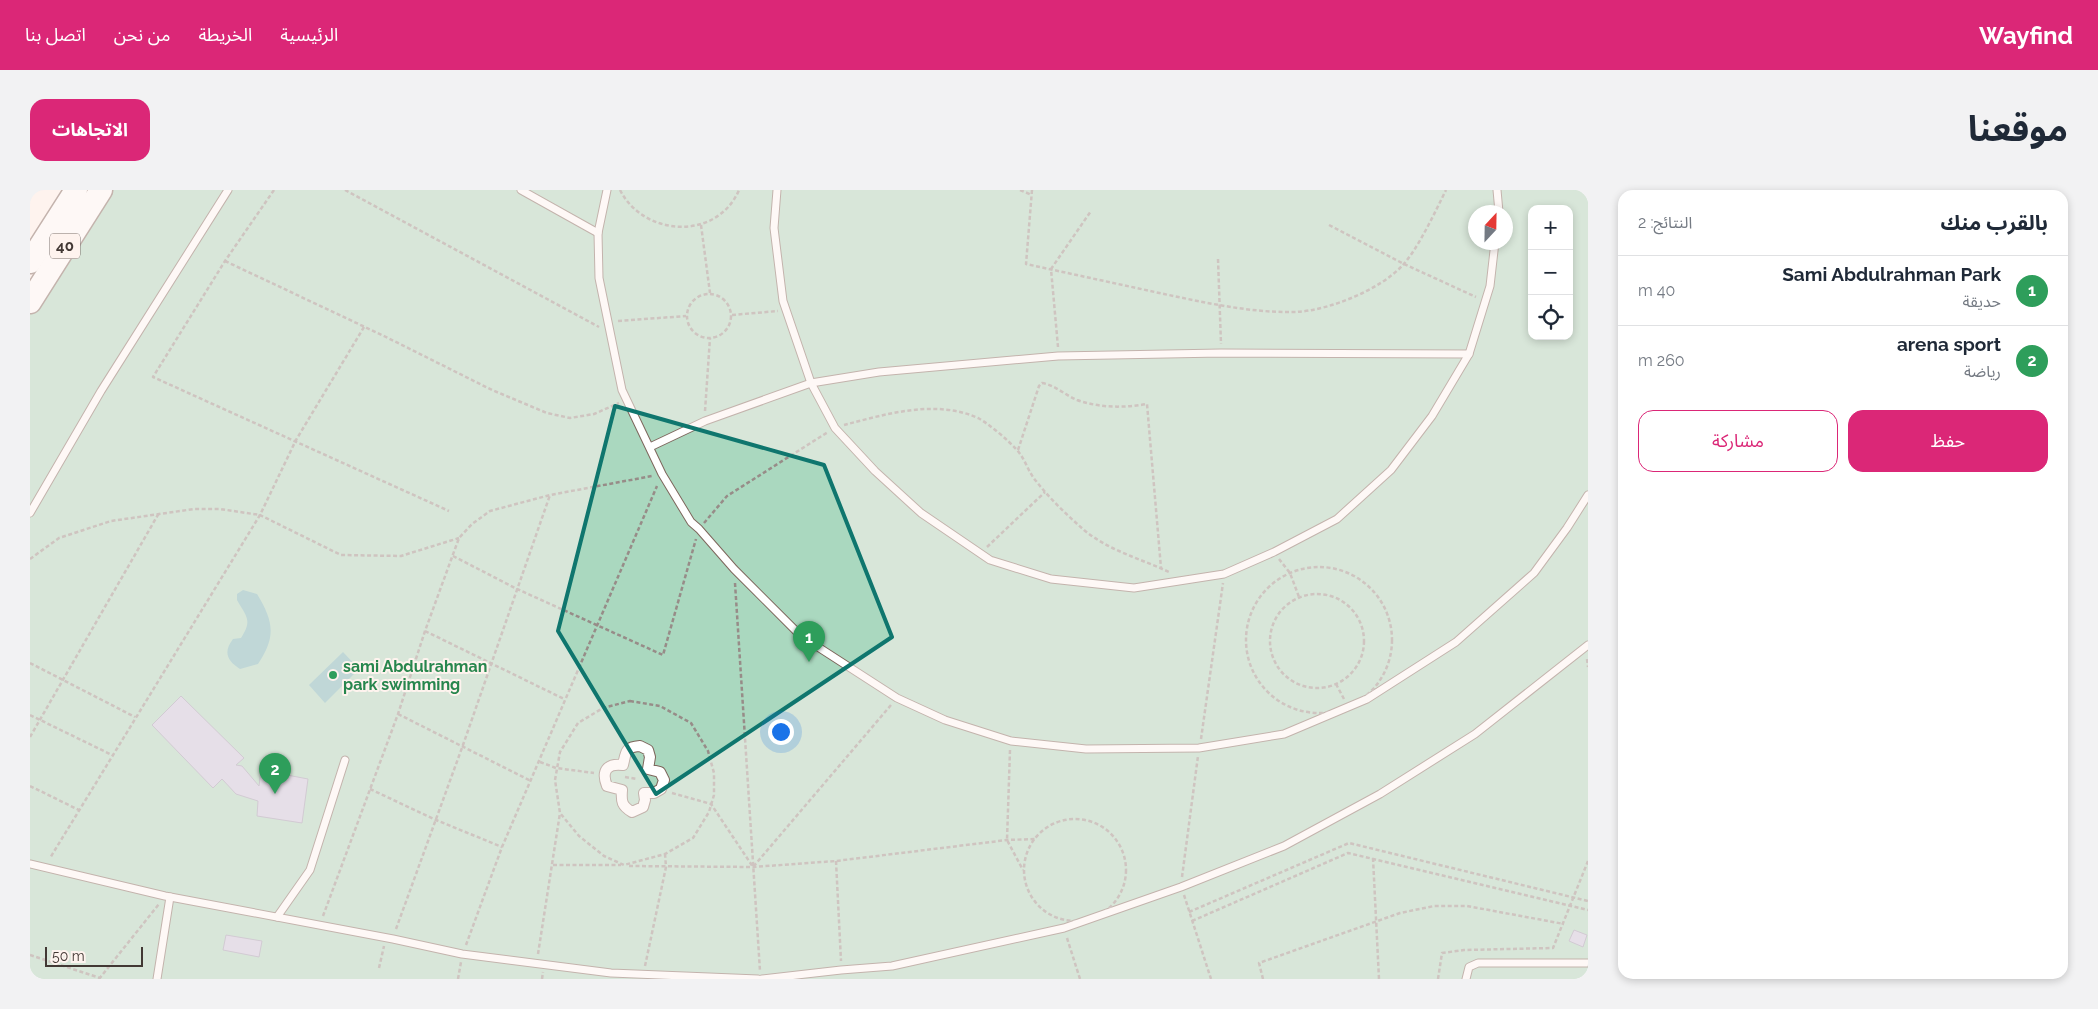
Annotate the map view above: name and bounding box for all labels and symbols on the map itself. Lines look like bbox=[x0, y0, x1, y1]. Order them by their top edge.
north arrow bbox=[1468, 205, 1513, 250]
road number: 40 bbox=[50, 234, 80, 258]
pin: 1 bbox=[793, 621, 825, 662]
place label: sami Abdulrahman park swimming bbox=[343, 657, 487, 694]
marker: sami Abdulrahman park swimming bbox=[327, 669, 339, 681]
your location bbox=[768, 719, 794, 745]
pin: 2 bbox=[259, 753, 291, 794]
scale bar bbox=[45, 944, 142, 967]

